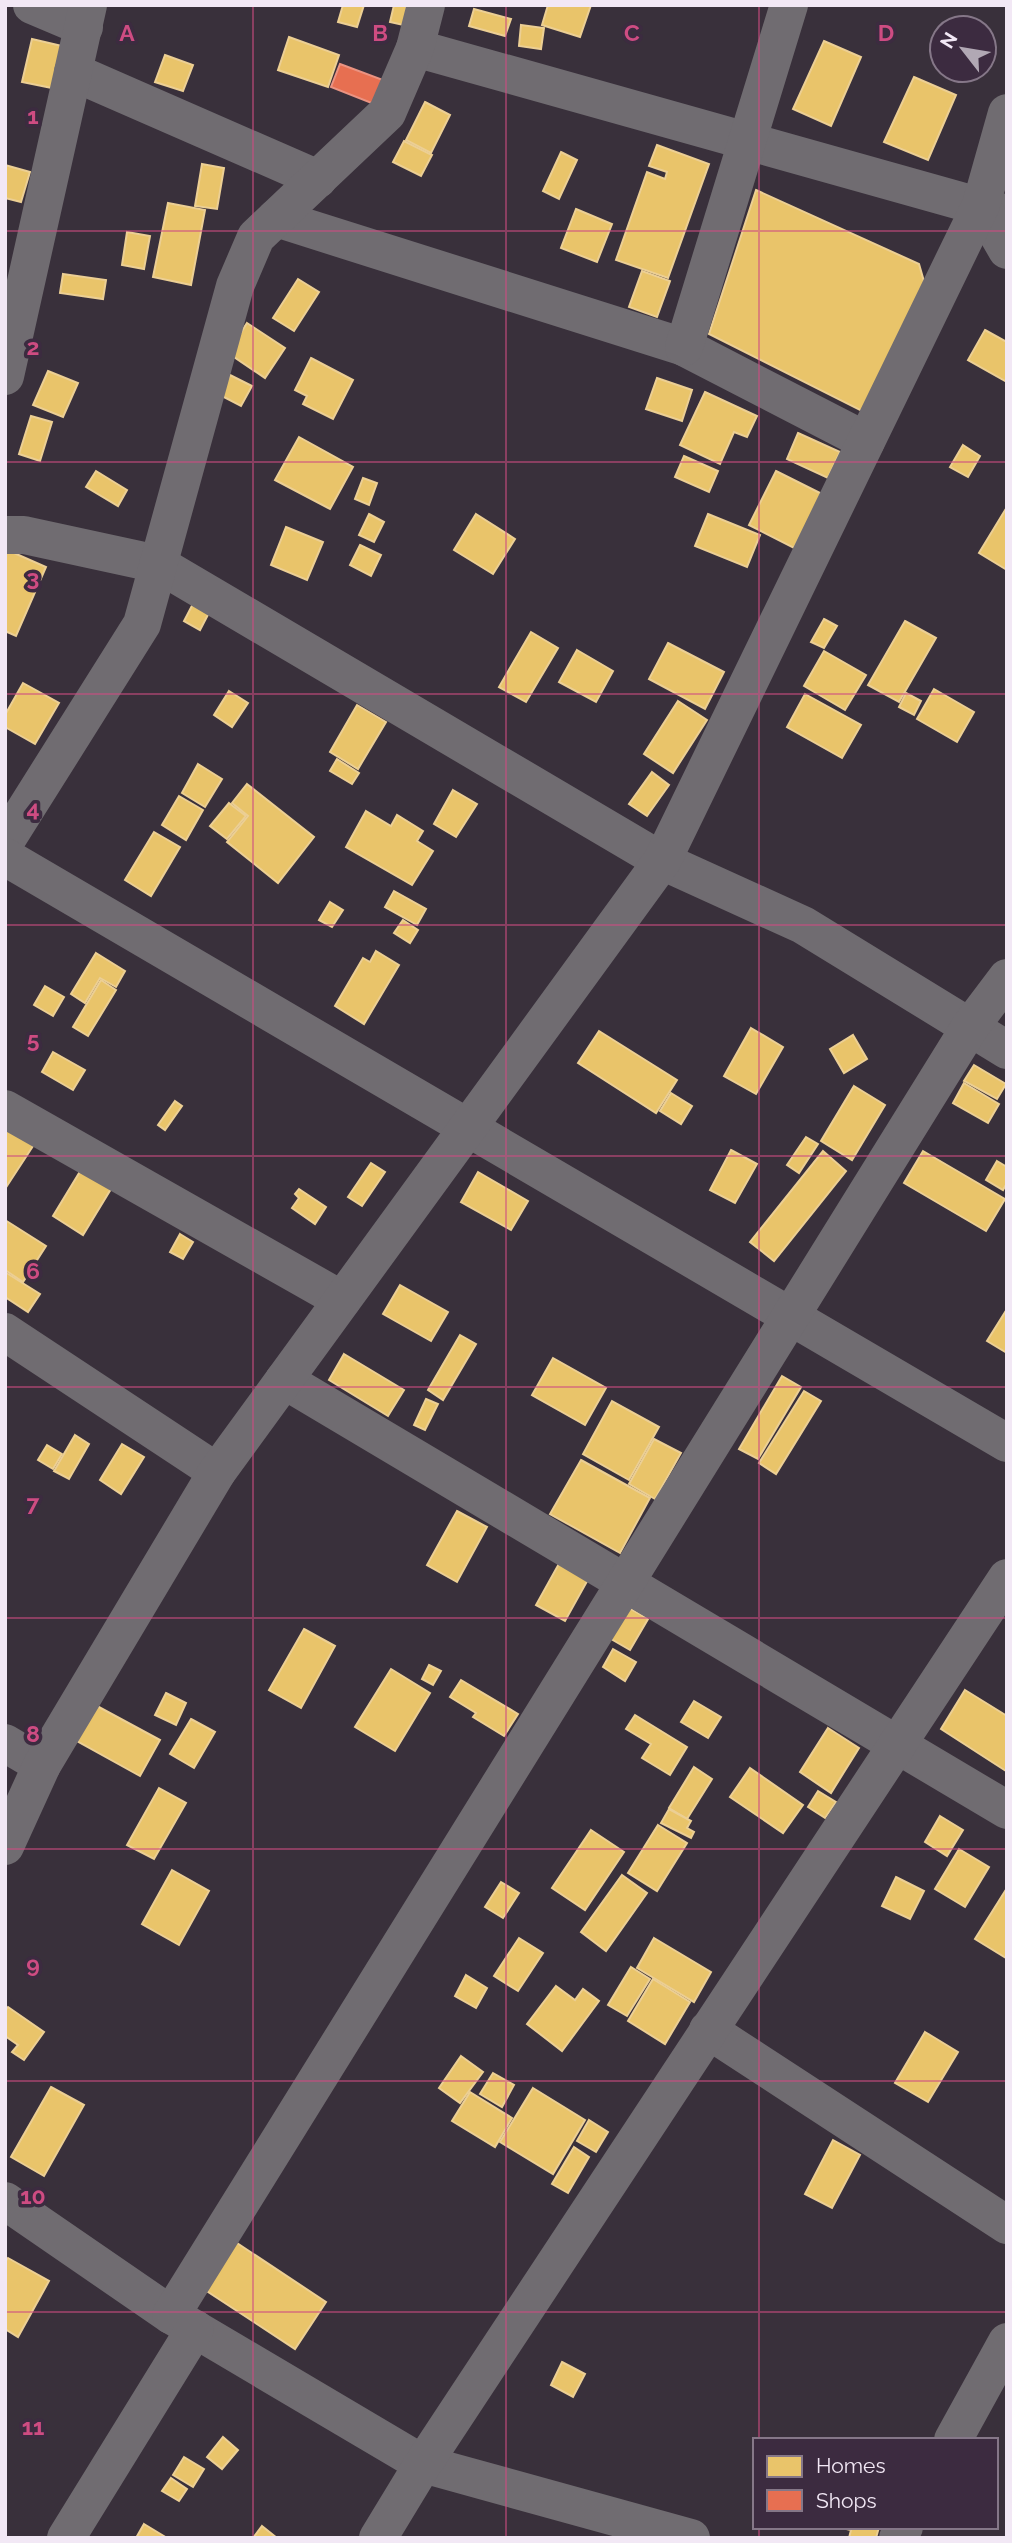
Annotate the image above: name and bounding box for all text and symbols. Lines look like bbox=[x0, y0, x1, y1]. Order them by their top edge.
north arrow bbox=[928, 14, 998, 84]
text: A bbox=[119, 19, 135, 46]
text: B bbox=[372, 19, 388, 46]
text: C bbox=[624, 19, 640, 46]
text: D bbox=[878, 19, 894, 46]
text: N bbox=[935, 28, 962, 52]
text: 1 bbox=[27, 102, 39, 129]
text: 2 bbox=[27, 333, 39, 360]
text: 3 bbox=[27, 564, 39, 591]
text: 4 bbox=[26, 795, 40, 822]
text: 5 bbox=[27, 1026, 40, 1053]
text: 6 bbox=[26, 1257, 40, 1284]
text: 7 bbox=[27, 1489, 40, 1516]
text: 8 bbox=[26, 1720, 40, 1747]
text: 9 bbox=[26, 1951, 40, 1978]
text: 10 bbox=[20, 2182, 46, 2209]
text: 11 bbox=[22, 2413, 44, 2440]
legend bbox=[753, 2438, 998, 2529]
text: Homes bbox=[816, 2453, 886, 2478]
text: Shops bbox=[816, 2488, 877, 2513]

